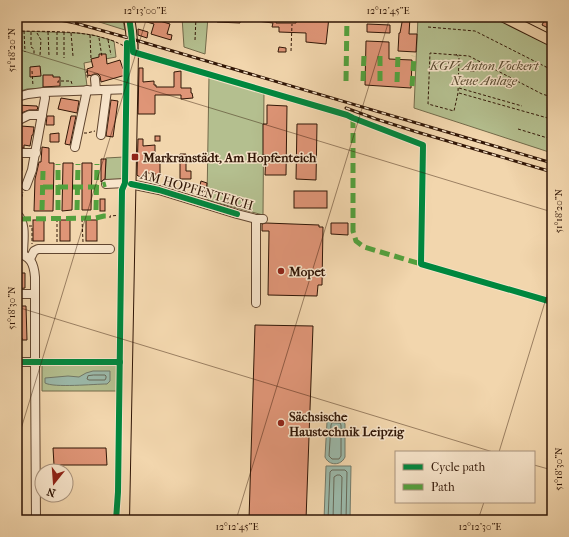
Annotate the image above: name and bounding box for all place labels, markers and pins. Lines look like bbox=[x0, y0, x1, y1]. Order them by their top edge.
place label: Markranstädt, Am Hopfenteich bbox=[142, 150, 317, 166]
marker: Markranstädt, Am Hopfenteich bbox=[130, 152, 140, 162]
place label: Mopet bbox=[288, 264, 326, 280]
marker: Mopet bbox=[276, 266, 286, 276]
place label: Sächsische Haustechnik Leipzig bbox=[289, 409, 405, 440]
marker: Sächsische Haustechnik Leipzig bbox=[276, 418, 286, 428]

